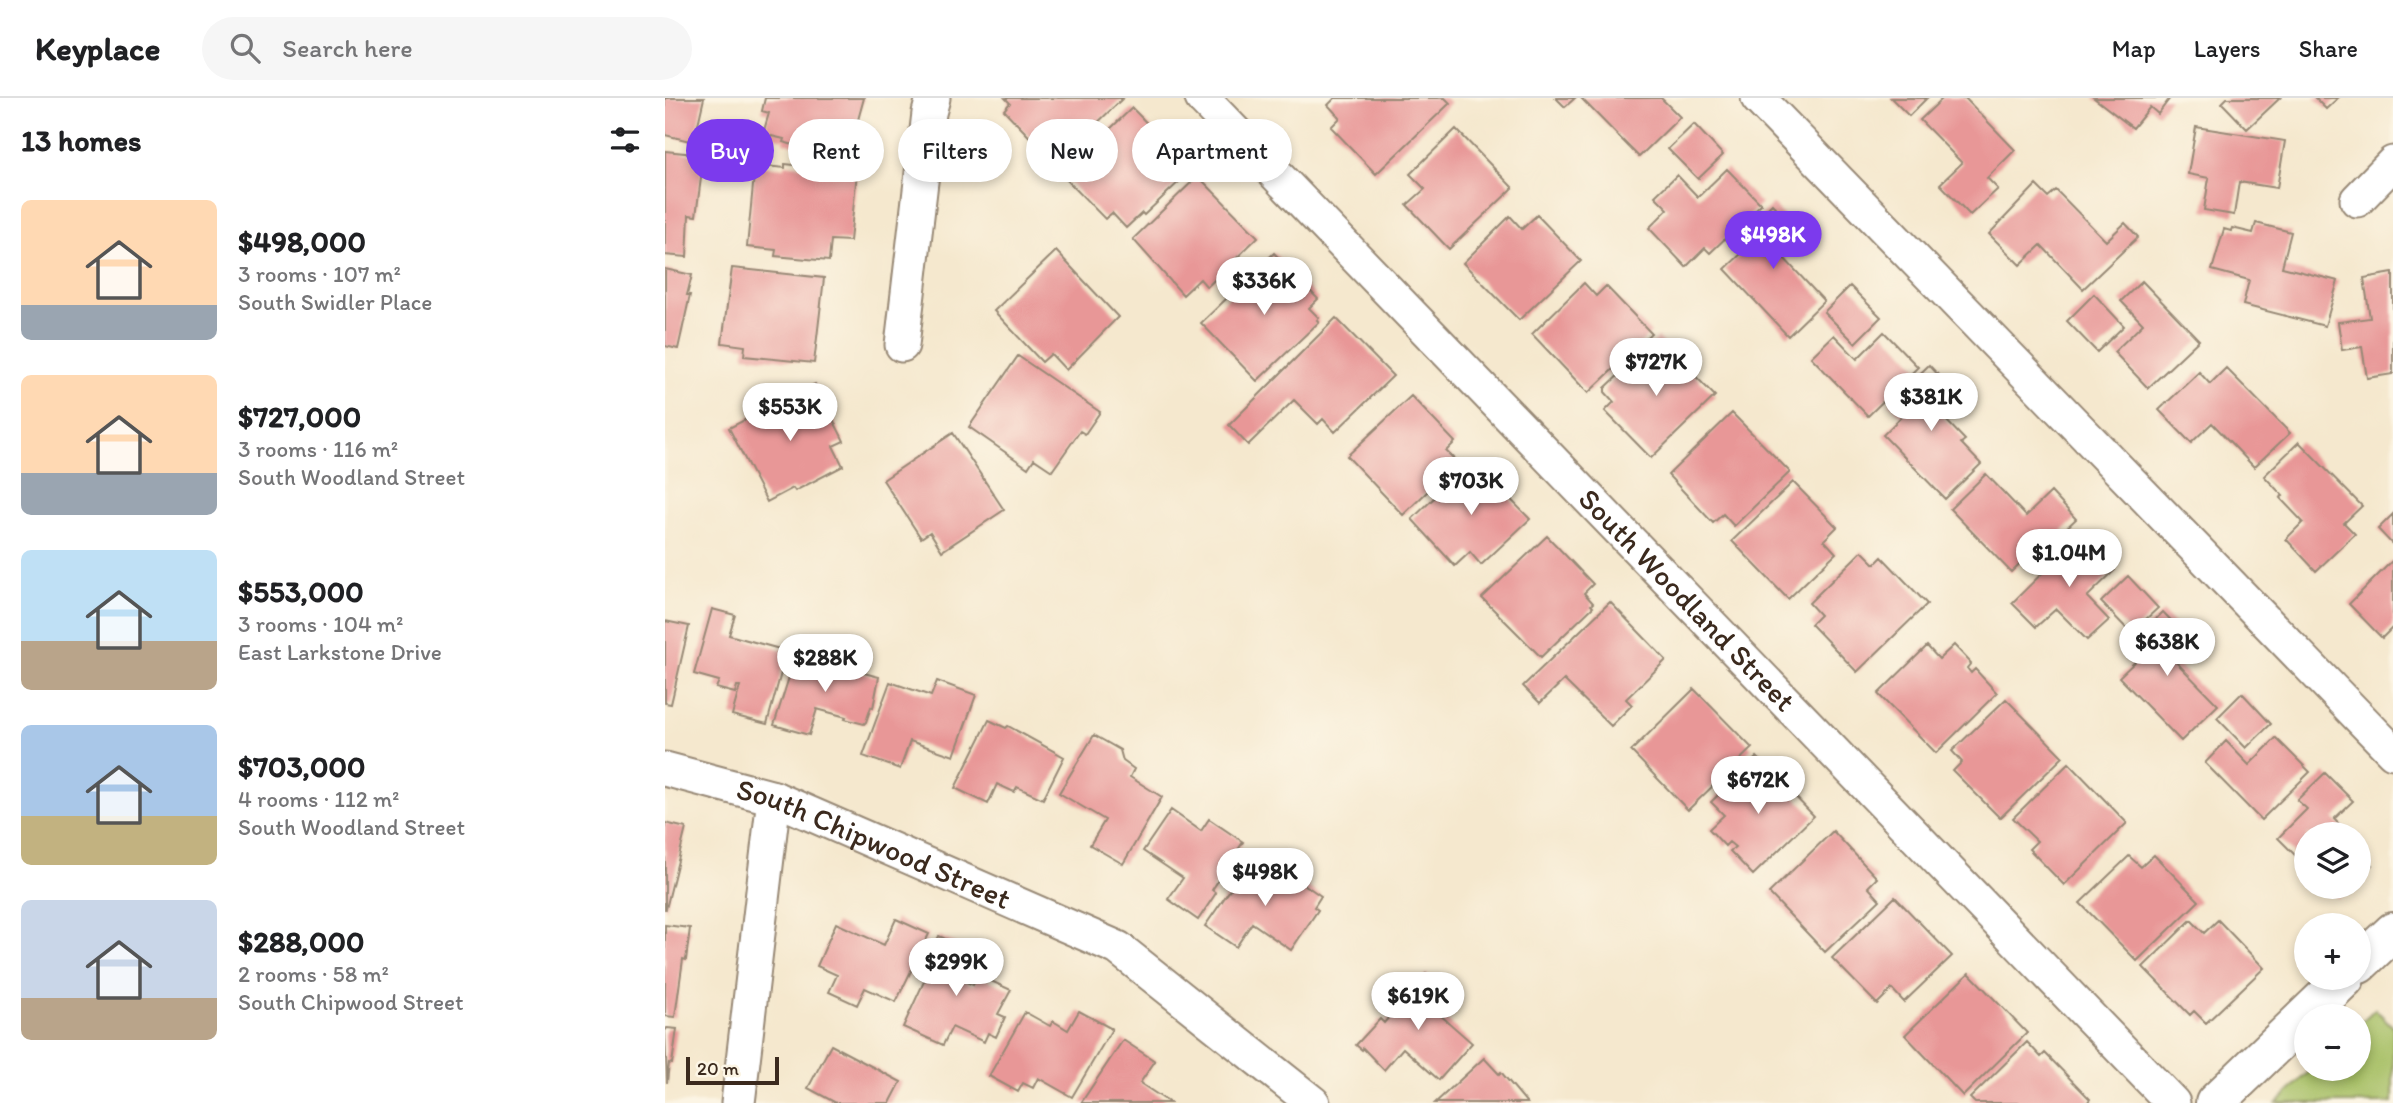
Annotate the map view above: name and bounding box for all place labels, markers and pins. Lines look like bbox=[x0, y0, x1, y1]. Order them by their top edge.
pin: $498K bbox=[1724, 212, 1822, 271]
pin: $336K bbox=[1215, 258, 1313, 317]
pin: $727K bbox=[1607, 338, 1705, 398]
pin: $381K bbox=[1882, 374, 1980, 433]
pin: $553K bbox=[741, 384, 839, 443]
pin: $703K bbox=[1422, 458, 1520, 517]
pin: $1.04M bbox=[2012, 530, 2126, 589]
pin: $638K bbox=[2118, 618, 2216, 678]
pin: $288K bbox=[776, 634, 874, 694]
pin: $672K bbox=[1709, 756, 1807, 816]
pin: $498K bbox=[1216, 848, 1314, 908]
pin: $299K bbox=[907, 939, 1005, 998]
pin: $619K bbox=[1369, 972, 1467, 1032]

